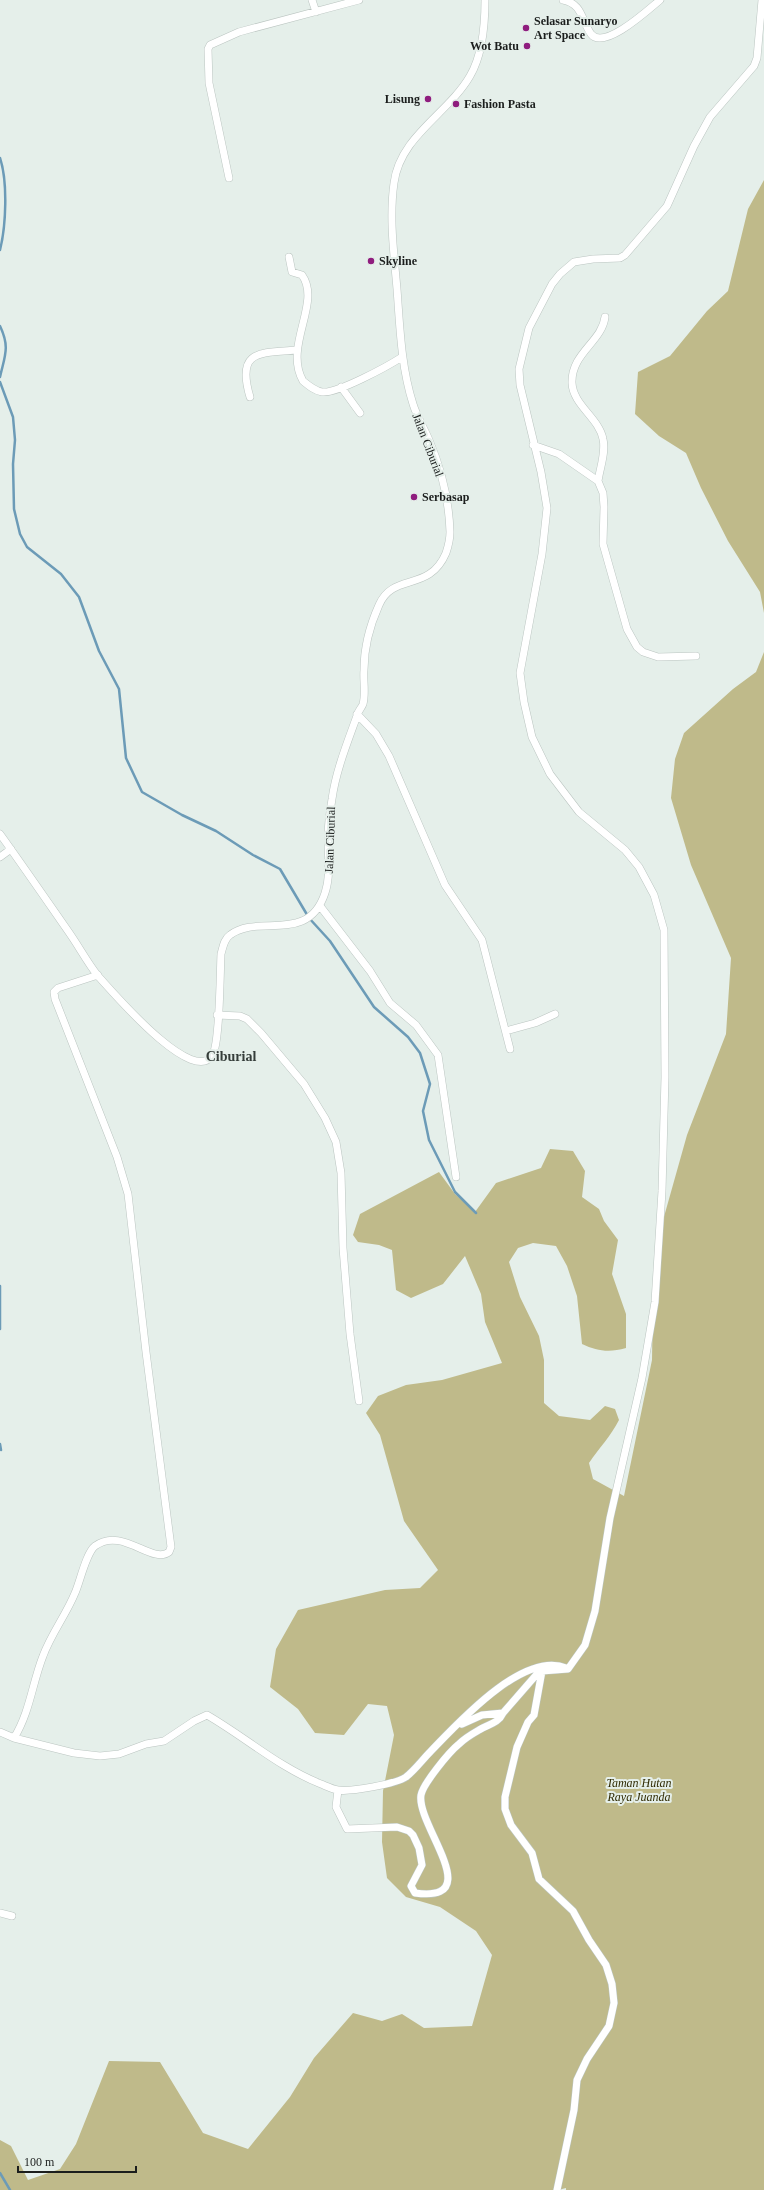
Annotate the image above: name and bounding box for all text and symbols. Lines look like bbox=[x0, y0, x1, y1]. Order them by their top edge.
place label: Selasar Sunaryo Art Space bbox=[534, 14, 617, 42]
marker: Selasar Sunaryo Art Space bbox=[521, 23, 531, 33]
place label: Wot Batu bbox=[470, 39, 519, 53]
marker: Wot Batu bbox=[522, 41, 532, 51]
place label: Lisung bbox=[385, 92, 420, 106]
marker: Lisung bbox=[423, 94, 433, 104]
place label: Fashion Pasta bbox=[464, 97, 536, 111]
marker: Fashion Pasta bbox=[451, 99, 461, 109]
place label: Skyline bbox=[379, 254, 418, 268]
marker: Skyline bbox=[366, 256, 376, 266]
street label: Jalan Ciburial bbox=[409, 411, 447, 479]
place label: Serbasap bbox=[422, 490, 470, 504]
marker: Serbasap bbox=[409, 492, 419, 502]
street label: Jalan Ciburial bbox=[322, 806, 338, 874]
district label: Ciburial bbox=[206, 1049, 256, 1064]
park label: Taman Hutan Raya Juanda bbox=[606, 1776, 672, 1804]
scale bar bbox=[18, 2148, 136, 2174]
text: 100 m bbox=[24, 2155, 55, 2169]

